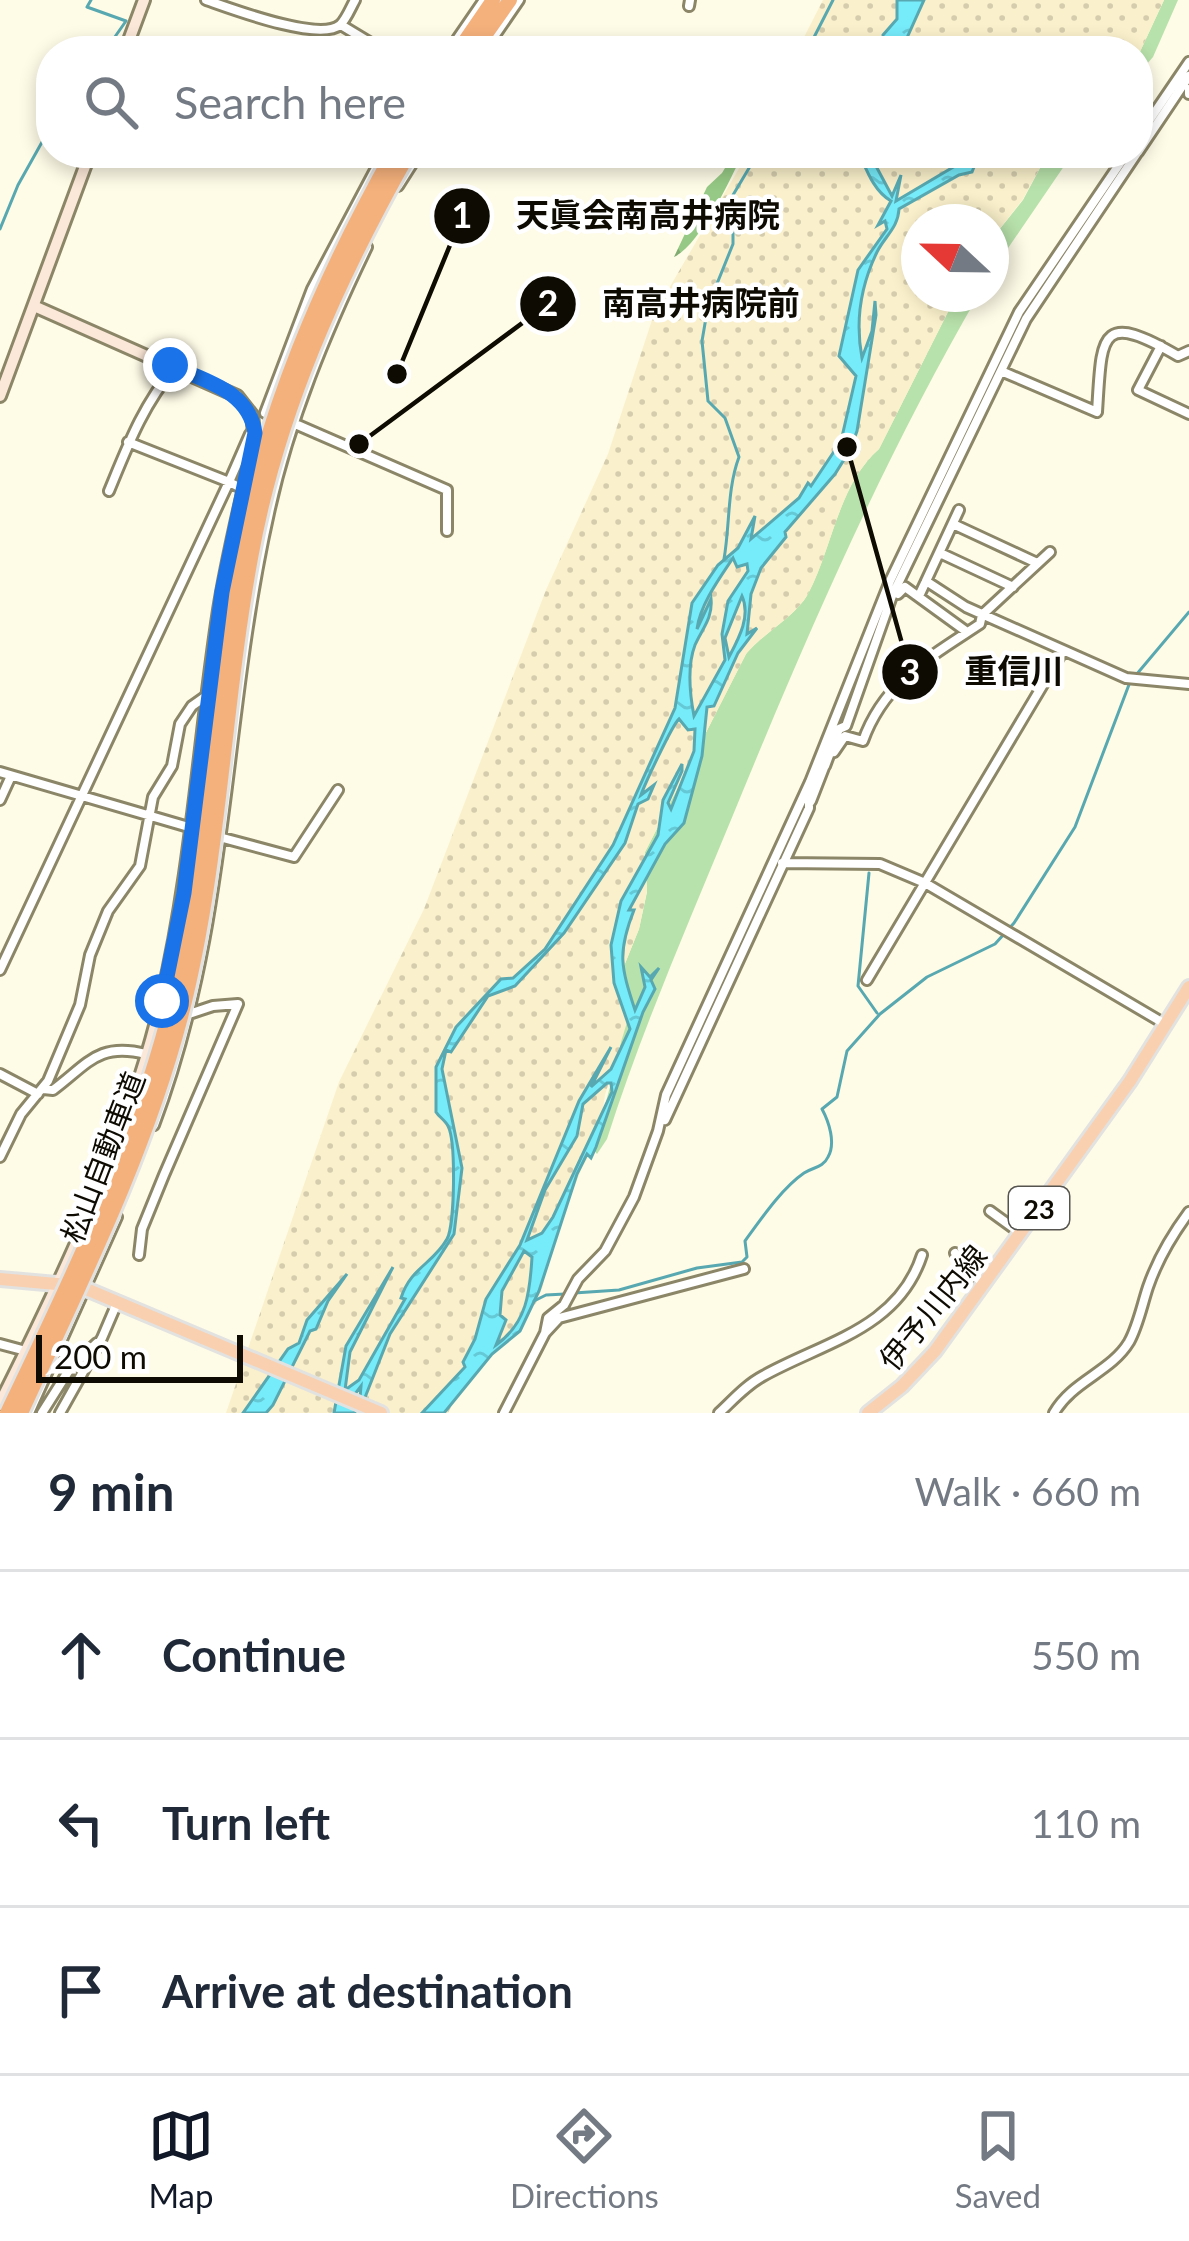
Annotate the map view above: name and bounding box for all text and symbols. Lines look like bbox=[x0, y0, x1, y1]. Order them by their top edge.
search box bbox=[36, 36, 1153, 168]
icon: search bbox=[78, 69, 144, 135]
text: Search here bbox=[174, 75, 406, 129]
callout: 天眞会南高井病院 bbox=[432, 181, 804, 250]
text: 1 bbox=[452, 192, 472, 236]
text: 天眞会南高井病院 bbox=[516, 194, 780, 234]
north arrow bbox=[901, 204, 1009, 312]
callout: 南高井病院前 bbox=[518, 269, 824, 338]
text: 2 bbox=[538, 280, 558, 324]
text: 南高井病院前 bbox=[602, 282, 800, 322]
route end bbox=[143, 338, 197, 392]
callout: 重信川 bbox=[880, 637, 1087, 706]
text: 3 bbox=[900, 649, 920, 693]
text: 重信川 bbox=[965, 650, 1064, 690]
route start bbox=[135, 974, 189, 1028]
street label: 松山自動車道 bbox=[53, 1067, 151, 1247]
road number: 23 bbox=[1009, 1187, 1069, 1229]
street label: 伊予川内線 bbox=[871, 1237, 993, 1377]
scale bar bbox=[36, 1329, 243, 1382]
text: 200 m bbox=[54, 1336, 147, 1376]
text: 9 min bbox=[48, 1461, 174, 1522]
text: Walk · 660 m bbox=[914, 1468, 1141, 1514]
icon: ahead bbox=[48, 1622, 114, 1688]
text: Continue bbox=[162, 1628, 346, 1682]
text: 550 m bbox=[1031, 1632, 1141, 1678]
icon: left bbox=[48, 1790, 114, 1856]
text: Turn left bbox=[162, 1796, 330, 1850]
text: 110 m bbox=[1031, 1800, 1141, 1846]
icon: arrive bbox=[48, 1958, 114, 2024]
text: Arrive at destination bbox=[162, 1964, 573, 2018]
tab: Map bbox=[148, 2103, 214, 2215]
tab: Directions bbox=[510, 2103, 659, 2215]
tab: Saved bbox=[955, 2103, 1041, 2215]

